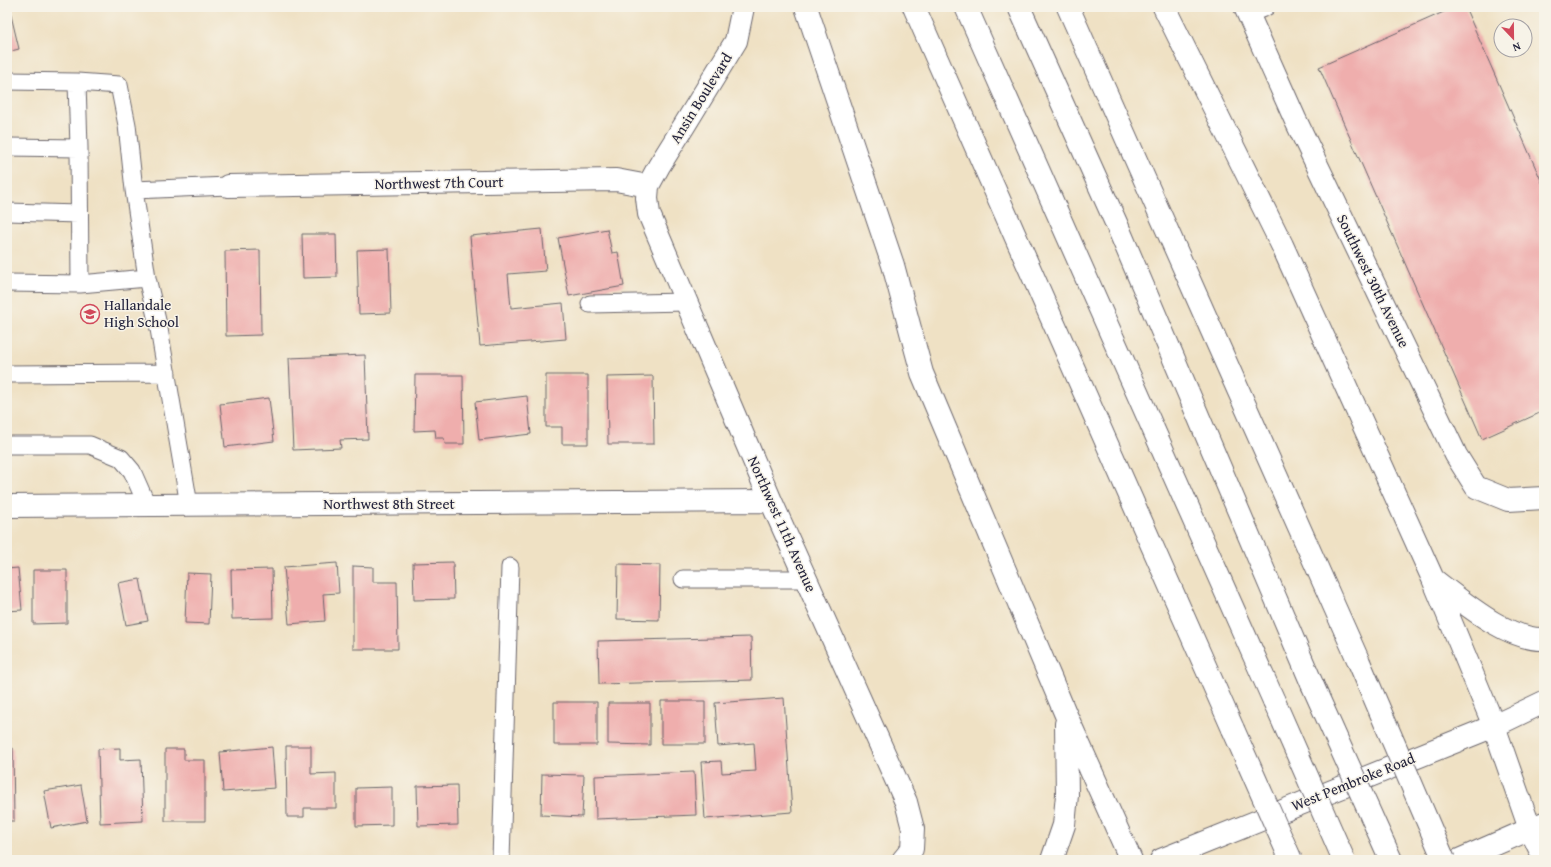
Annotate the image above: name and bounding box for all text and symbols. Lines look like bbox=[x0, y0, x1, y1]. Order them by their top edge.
north arrow bbox=[1493, 18, 1533, 58]
text: N bbox=[1510, 38, 1523, 56]
street label: Ansin Boulevard bbox=[664, 48, 737, 147]
street label: Northwest 7th Court bbox=[374, 171, 504, 194]
street label: Southwest 30th Avenue bbox=[1332, 210, 1415, 351]
place label: Hallandale High School bbox=[104, 294, 179, 332]
school or university icon: Hallandale High School bbox=[79, 303, 101, 325]
street label: Northwest 11th Avenue bbox=[743, 452, 822, 595]
street label: Northwest 8th Street bbox=[323, 493, 455, 514]
street label: West Pembroke Road bbox=[1288, 747, 1418, 816]

